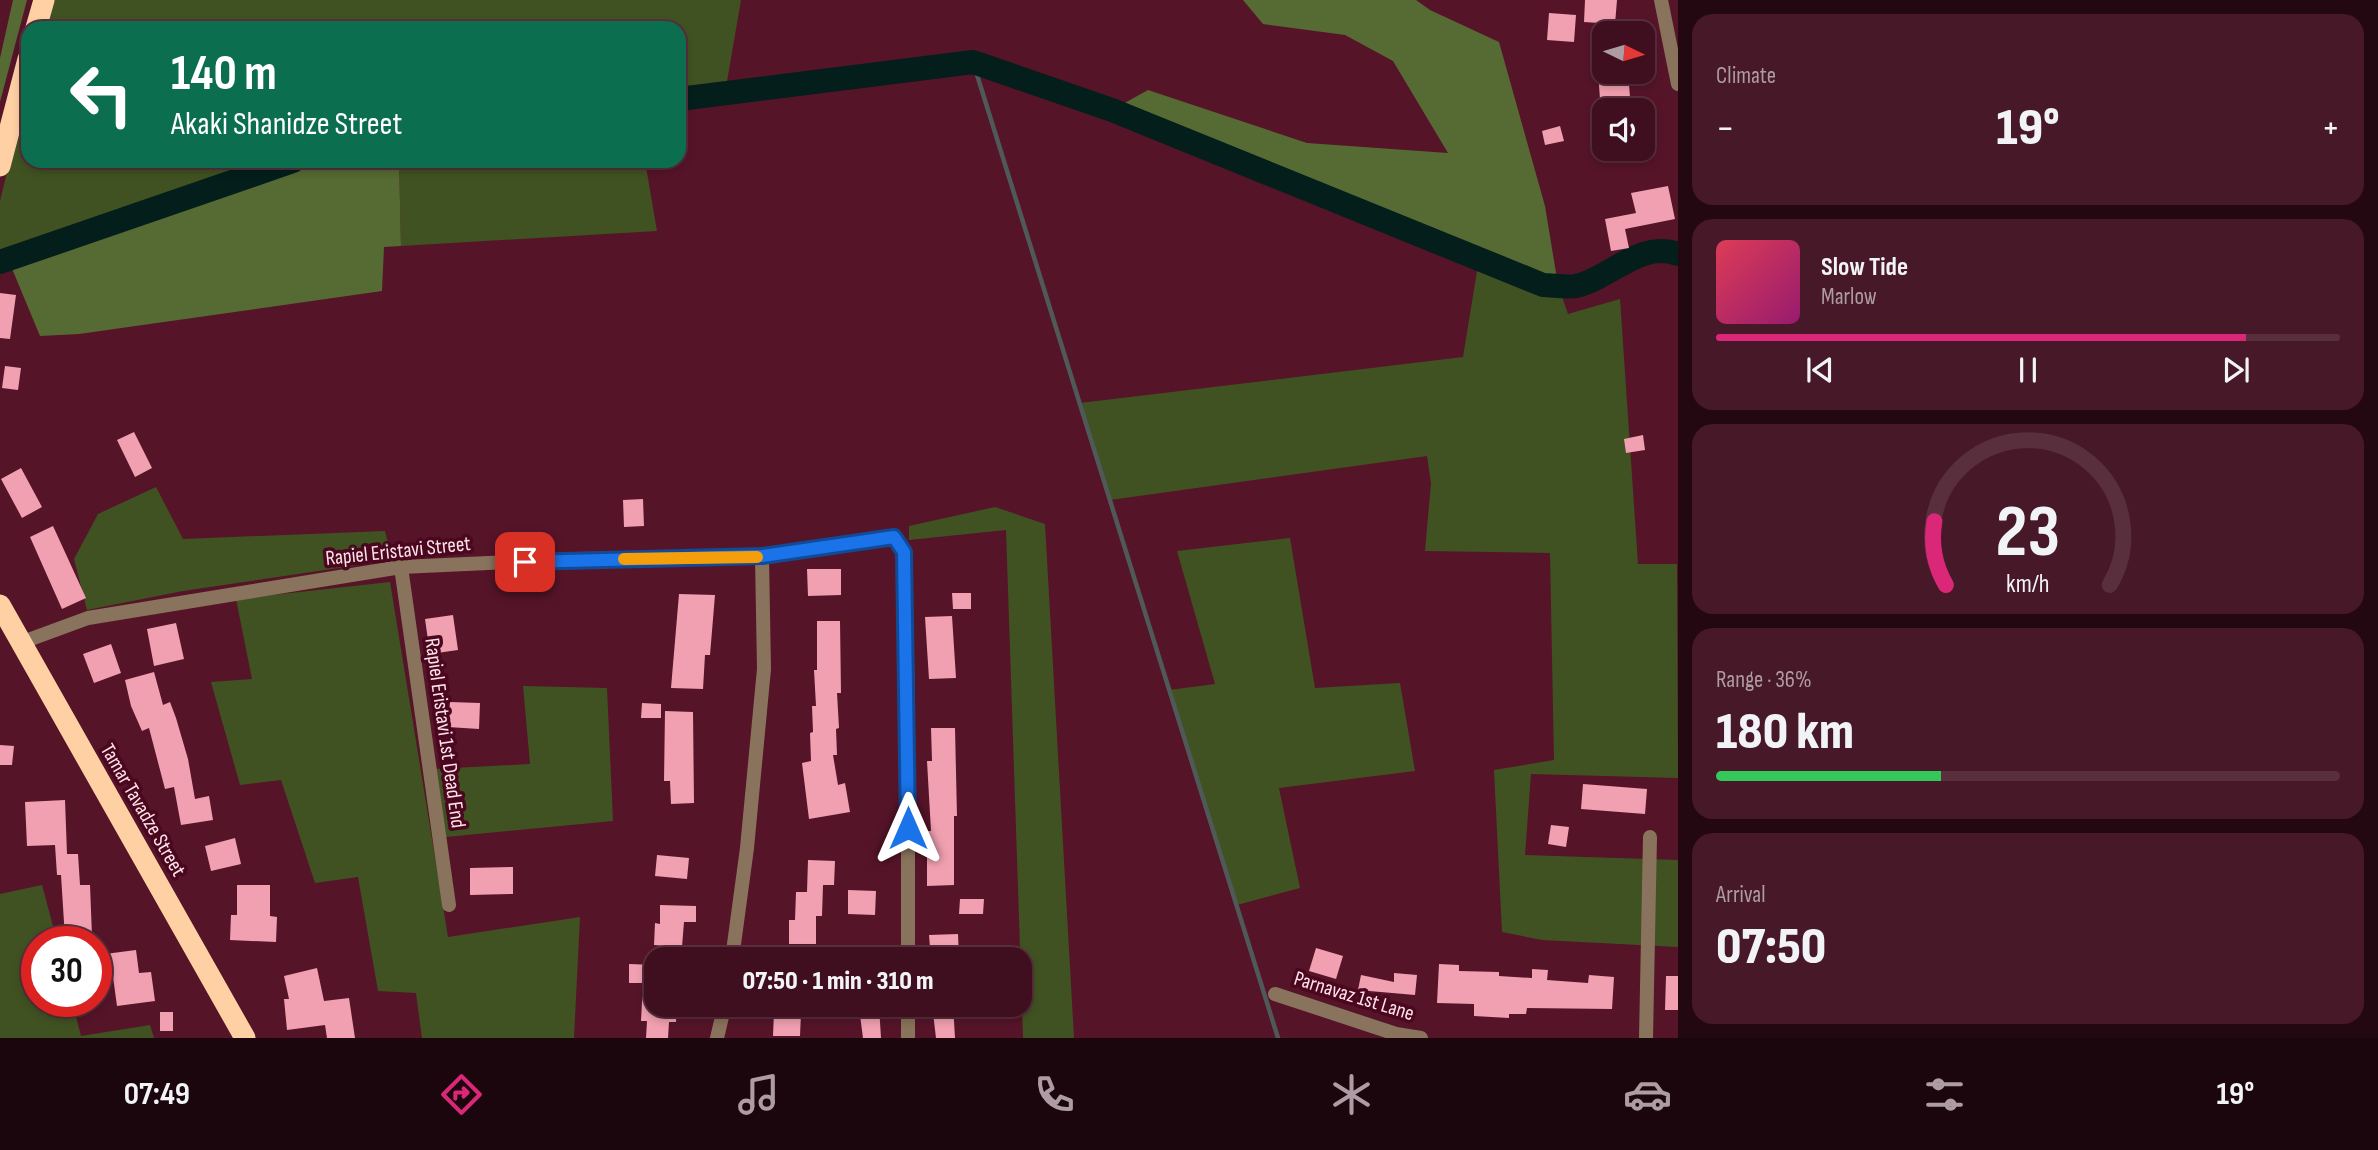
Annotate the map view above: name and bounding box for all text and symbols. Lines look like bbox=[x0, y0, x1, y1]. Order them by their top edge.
north arrow bbox=[1592, 21, 1656, 84]
map controls bbox=[1592, 21, 1655, 161]
text: 140 m bbox=[171, 45, 277, 104]
icon: left bbox=[56, 49, 147, 140]
text: Climate bbox=[1716, 62, 1776, 90]
text: 19° bbox=[1996, 97, 2060, 160]
button: sound bbox=[1592, 98, 1655, 161]
text: Akaki Shanidze Street bbox=[171, 105, 402, 144]
text: − bbox=[1716, 106, 1735, 151]
text: + bbox=[2321, 106, 2340, 151]
text: Slow Tide bbox=[1821, 252, 1908, 283]
text: Marlow bbox=[1821, 283, 1877, 311]
icon: previous bbox=[1801, 351, 1839, 389]
icon: pause bbox=[2009, 351, 2047, 389]
icon: next bbox=[2217, 351, 2255, 389]
text: 23 bbox=[1996, 489, 2060, 577]
street label: Rapiel Eristavi Street bbox=[324, 531, 472, 571]
pin bbox=[495, 532, 555, 592]
icon: arrive bbox=[506, 543, 544, 581]
text: km/h bbox=[2006, 569, 2050, 600]
street label: Rapiel Eristavi 1st Dead End bbox=[419, 636, 471, 830]
text: Range · 36% bbox=[1716, 666, 1812, 694]
text: 180 km bbox=[1716, 701, 1854, 764]
street label: Tamar Tavadze Street bbox=[95, 739, 191, 881]
position arrow bbox=[871, 791, 945, 865]
text: Arrival bbox=[1716, 881, 1765, 909]
text: 07:50 bbox=[1716, 916, 1826, 979]
speed limit sign: 30 bbox=[21, 926, 112, 1017]
text: 07:50 · 1 min · 310 m bbox=[743, 966, 933, 997]
street label: Parnavaz 1st Lane bbox=[1291, 966, 1417, 1026]
icon: directions bbox=[437, 1070, 486, 1119]
icon: music bbox=[734, 1070, 783, 1119]
icon: phone bbox=[1030, 1070, 1079, 1119]
icon: climate bbox=[1327, 1070, 1376, 1119]
icon: car bbox=[1623, 1070, 1672, 1119]
icon: filters bbox=[1920, 1070, 1969, 1119]
text: 07:49 bbox=[124, 1075, 190, 1114]
text: 19° bbox=[2216, 1075, 2254, 1114]

